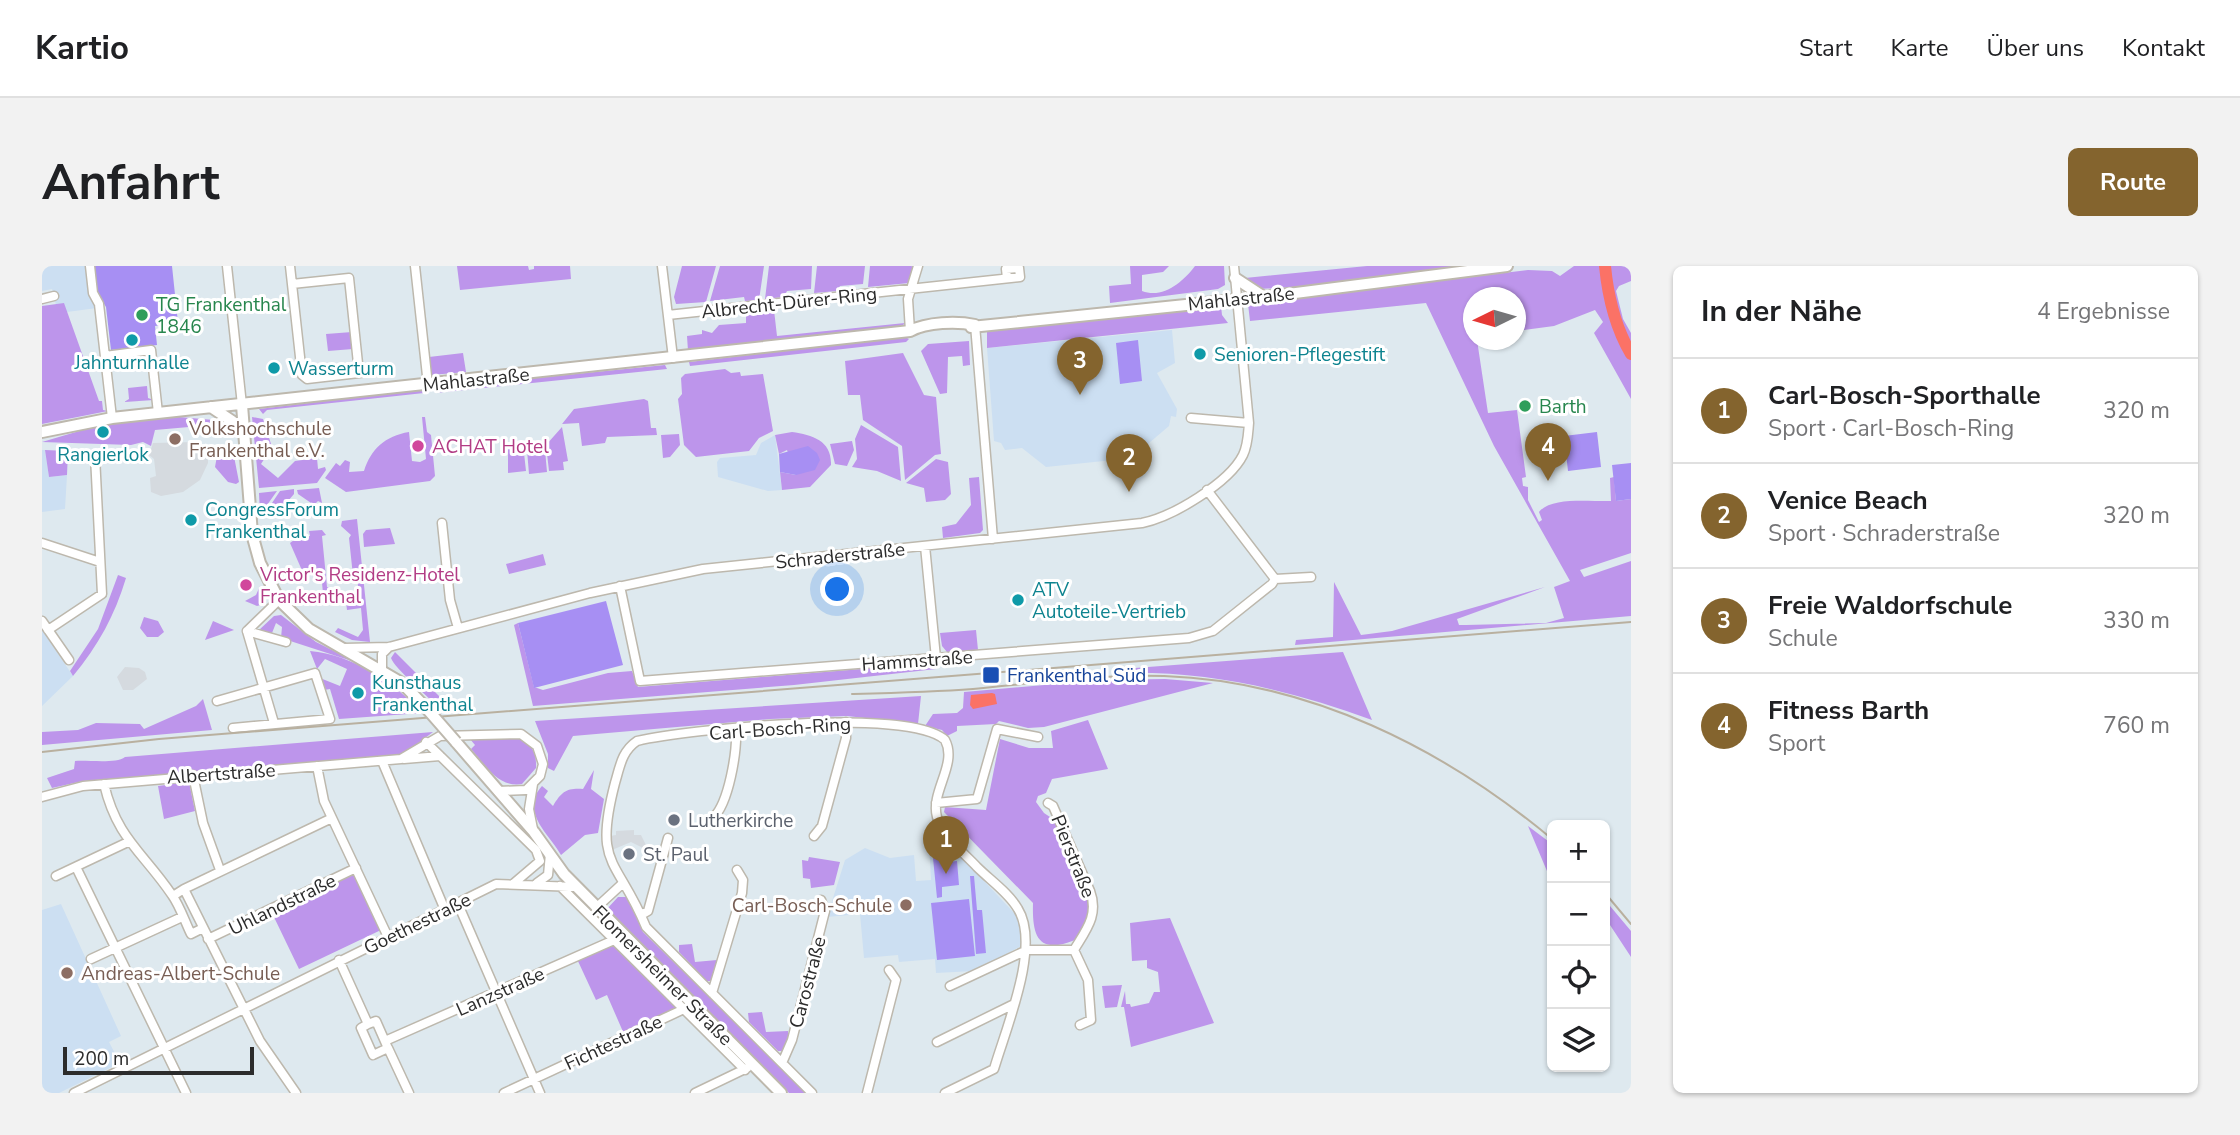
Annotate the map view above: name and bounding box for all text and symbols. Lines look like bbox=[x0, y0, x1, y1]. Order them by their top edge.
text: Kartio bbox=[35, 26, 129, 71]
text: Start bbox=[1799, 32, 1852, 64]
text: Karte bbox=[1890, 32, 1948, 64]
text: Über uns bbox=[1986, 32, 2084, 64]
text: Kontakt bbox=[2122, 32, 2205, 64]
button: Route bbox=[2068, 148, 2198, 216]
text: Anfahrt bbox=[42, 149, 220, 216]
street label: Mahlastraße bbox=[1186, 280, 1296, 318]
street label: Albrecht-Dürer-Ring bbox=[700, 281, 878, 325]
north arrow bbox=[1463, 287, 1526, 350]
text: In der Nähe bbox=[1701, 291, 1862, 332]
place label: TG Frankenthal 1846 bbox=[156, 292, 287, 340]
text: 4 Ergebnisse bbox=[2037, 296, 2170, 327]
marker: TG Frankenthal 1846 bbox=[134, 307, 150, 323]
marker: Jahnturnhalle bbox=[124, 332, 140, 348]
pin: 3 bbox=[1057, 337, 1103, 395]
place label: Senioren-Pflegestift bbox=[1214, 342, 1385, 368]
marker: Senioren-Pflegestift bbox=[1192, 346, 1208, 362]
place label: Jahnturnhalle bbox=[74, 350, 189, 376]
place label: Wasserturm bbox=[288, 356, 394, 382]
marker: Wasserturm bbox=[266, 360, 282, 376]
street label: Mahlastraße bbox=[421, 361, 531, 399]
text: Carl-Bosch-Sporthalle bbox=[1768, 378, 2041, 413]
place label: Barth bbox=[1539, 394, 1587, 420]
text: 1 bbox=[1717, 395, 1731, 426]
text: 320 m bbox=[2103, 395, 2170, 426]
marker: Barth bbox=[1517, 398, 1533, 414]
text: Sport · Carl-Bosch-Ring bbox=[1768, 413, 2014, 444]
place label: Volkshochschule Frankenthal e.V. bbox=[188, 416, 332, 464]
pin: 4 bbox=[1525, 423, 1571, 481]
marker: Rangierlok bbox=[95, 424, 111, 440]
marker: Volkshochschule Frankenthal e.V. bbox=[167, 431, 183, 447]
place label: ACHAT Hotel bbox=[432, 434, 549, 460]
pin: 2 bbox=[1106, 434, 1152, 492]
marker: ACHAT Hotel bbox=[410, 438, 426, 454]
place label: Rangierlok bbox=[57, 442, 149, 468]
text: Venice Beach bbox=[1768, 483, 1928, 518]
place label: CongressForum Frankenthal bbox=[205, 497, 339, 545]
text: 2 bbox=[1717, 500, 1731, 531]
text: 320 m bbox=[2103, 500, 2170, 531]
marker: CongressForum Frankenthal bbox=[183, 512, 199, 528]
text: Sport · Schraderstraße bbox=[1768, 518, 2000, 549]
street label: Schraderstraße bbox=[774, 536, 906, 576]
place label: Victor's Residenz-Hotel Frankenthal bbox=[259, 562, 460, 610]
your location bbox=[820, 572, 854, 606]
marker: Victor's Residenz-Hotel Frankenthal bbox=[238, 577, 254, 593]
place label: ATV Autoteile-Vertrieb bbox=[1032, 577, 1186, 625]
text: Freie Waldorfschule bbox=[1768, 588, 2012, 623]
marker: ATV Autoteile-Vertrieb bbox=[1010, 592, 1026, 608]
text: 3 bbox=[1717, 605, 1731, 636]
text: 330 m bbox=[2103, 605, 2170, 636]
text: Schule bbox=[1768, 623, 1838, 654]
street label: Hammstraße bbox=[861, 644, 974, 678]
place label: Frankenthal Süd bbox=[1007, 663, 1146, 689]
marker: Frankenthal Süd bbox=[981, 665, 1001, 685]
place label: Kunsthaus Frankenthal bbox=[372, 670, 473, 718]
marker: Kunsthaus Frankenthal bbox=[350, 685, 366, 701]
text: Fitness Barth bbox=[1768, 693, 1929, 728]
text: 4 bbox=[1717, 710, 1731, 741]
text: 760 m bbox=[2103, 710, 2170, 741]
street label: Carl-Bosch-Ring bbox=[708, 711, 852, 747]
text: Sport bbox=[1768, 728, 1825, 759]
street label: Albertstraße bbox=[166, 757, 276, 791]
place label: Lutherkirche bbox=[688, 808, 793, 834]
street label: Pierstraße bbox=[1045, 811, 1102, 902]
marker: Lutherkirche bbox=[666, 812, 682, 828]
pin: 1 bbox=[923, 816, 969, 874]
map controls bbox=[1547, 820, 1610, 1072]
button: + bbox=[1547, 820, 1610, 883]
place label: St. Paul bbox=[643, 842, 709, 868]
marker: St. Paul bbox=[621, 846, 637, 862]
street label: Uhlandstraße bbox=[224, 868, 340, 942]
button: − bbox=[1547, 883, 1610, 946]
street label: Goethestraße bbox=[359, 887, 475, 961]
place label: Carl-Bosch-Schule bbox=[732, 893, 892, 919]
marker: Carl-Bosch-Schule bbox=[898, 897, 914, 913]
street label: Flomersheimer Straße bbox=[586, 900, 738, 1052]
street label: Carostraße bbox=[783, 933, 833, 1031]
button: locate bbox=[1547, 946, 1610, 1009]
place label: Andreas-Albert-Schule bbox=[81, 961, 280, 987]
street label: Lanzstraße bbox=[452, 961, 549, 1023]
marker: Andreas-Albert-Schule bbox=[59, 965, 75, 981]
street label: Fichtestraße bbox=[560, 1009, 667, 1077]
button: layers bbox=[1547, 1009, 1610, 1072]
scale bar bbox=[63, 1044, 254, 1076]
text: 200 m bbox=[74, 1046, 129, 1072]

